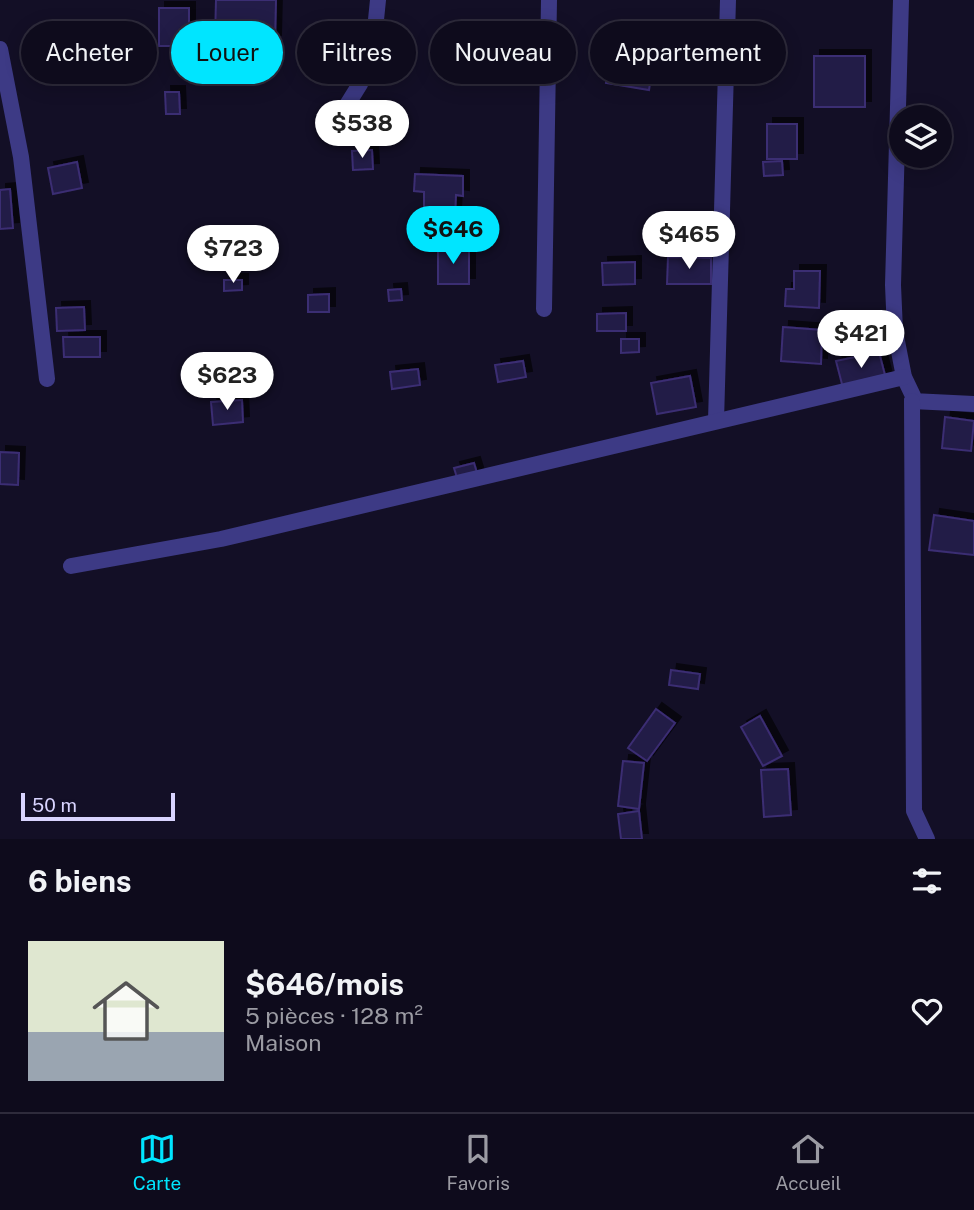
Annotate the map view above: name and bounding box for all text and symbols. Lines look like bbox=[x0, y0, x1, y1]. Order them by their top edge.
chip: Acheter bbox=[21, 21, 157, 84]
chip: Louer bbox=[171, 21, 283, 84]
chip: Filtres bbox=[297, 21, 416, 84]
chip: Nouveau bbox=[430, 21, 576, 84]
chip: Appartement bbox=[590, 21, 786, 84]
pin: $538 bbox=[321, 100, 403, 160]
map controls bbox=[889, 105, 952, 168]
button: layers bbox=[889, 105, 952, 168]
text: $538 bbox=[331, 109, 393, 136]
pin: $646 bbox=[412, 206, 494, 266]
pin: $465 bbox=[648, 212, 730, 271]
text: $646 bbox=[422, 215, 484, 242]
text: $465 bbox=[658, 220, 720, 247]
pin: $723 bbox=[192, 226, 274, 285]
text: $723 bbox=[203, 234, 263, 261]
pin: $421 bbox=[820, 310, 902, 370]
text: $421 bbox=[833, 319, 889, 346]
pin: $623 bbox=[186, 352, 268, 412]
text: $623 bbox=[197, 361, 257, 388]
scale bar bbox=[21, 790, 175, 822]
text: 50 m bbox=[32, 794, 77, 816]
icon: filters bbox=[908, 862, 946, 900]
text: 6 biens bbox=[28, 863, 132, 899]
text: $646/mois bbox=[245, 966, 404, 1002]
icon: home bbox=[84, 969, 168, 1053]
icon: heart bbox=[908, 992, 946, 1030]
text: 5 pièces · 128 m² bbox=[245, 1002, 423, 1029]
text: Maison bbox=[245, 1029, 322, 1056]
tab: Carte bbox=[133, 1130, 181, 1194]
tab: Favoris bbox=[447, 1130, 510, 1194]
tab: Accueil bbox=[775, 1130, 841, 1194]

